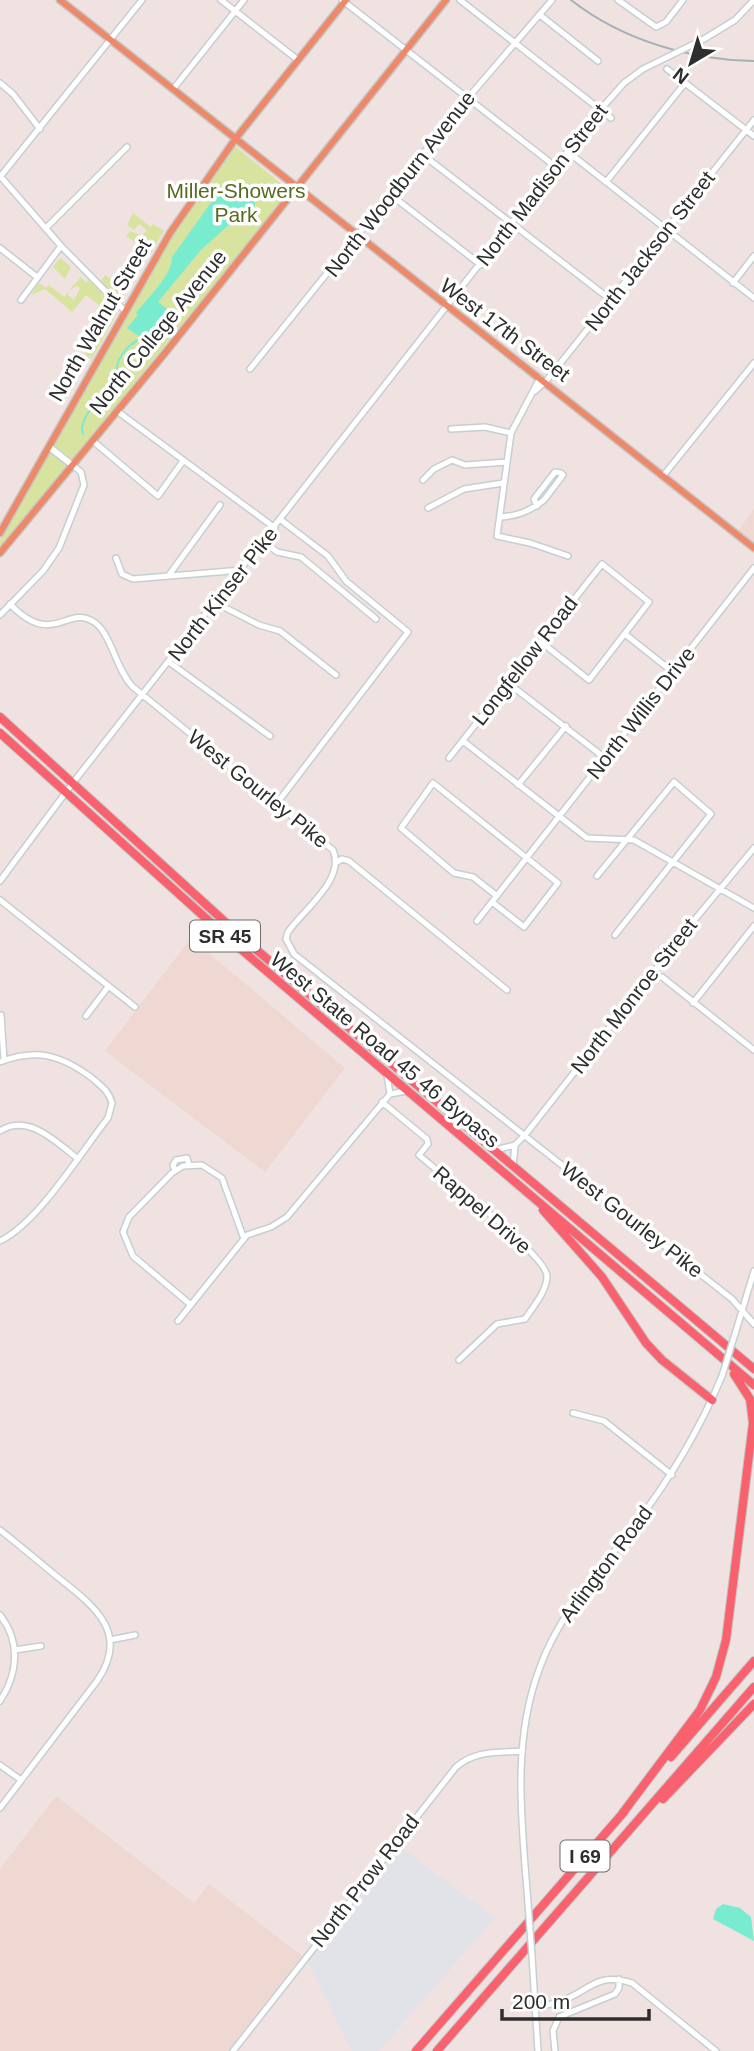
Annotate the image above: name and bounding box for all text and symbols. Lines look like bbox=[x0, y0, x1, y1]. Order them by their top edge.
north arrow bbox=[656, 28, 726, 98]
text: N bbox=[669, 64, 693, 89]
street label: North Woodburn Avenue bbox=[320, 86, 479, 281]
street label: North Madison Street bbox=[471, 99, 612, 270]
street label: North Jackson Street bbox=[580, 166, 719, 335]
park label: Miller-Showers Park bbox=[167, 179, 305, 226]
street label: North Walnut Street bbox=[44, 234, 156, 405]
street label: North College Avenue bbox=[85, 245, 231, 418]
street label: West 17th Street bbox=[436, 273, 575, 386]
street label: North Kinser Pike bbox=[163, 522, 282, 665]
street label: Longfellow Road bbox=[467, 592, 582, 729]
street label: North Willis Drive bbox=[582, 642, 699, 783]
street label: West Gourley Pike bbox=[184, 725, 333, 852]
street label: North Monroe Street bbox=[566, 914, 701, 1078]
road number: SR 45 bbox=[190, 920, 260, 952]
street label: West State Road 45 46 Bypass bbox=[266, 947, 504, 1152]
street label: West Gourley Pike bbox=[557, 1157, 708, 1282]
street label: Rappel Drive bbox=[429, 1161, 536, 1258]
street label: Arlington Road bbox=[555, 1501, 657, 1626]
street label: North Prow Road bbox=[306, 1810, 423, 1951]
road number: I 69 bbox=[560, 1840, 610, 1872]
scale bar bbox=[502, 1978, 649, 2022]
text: 200 m bbox=[512, 1990, 570, 2013]

